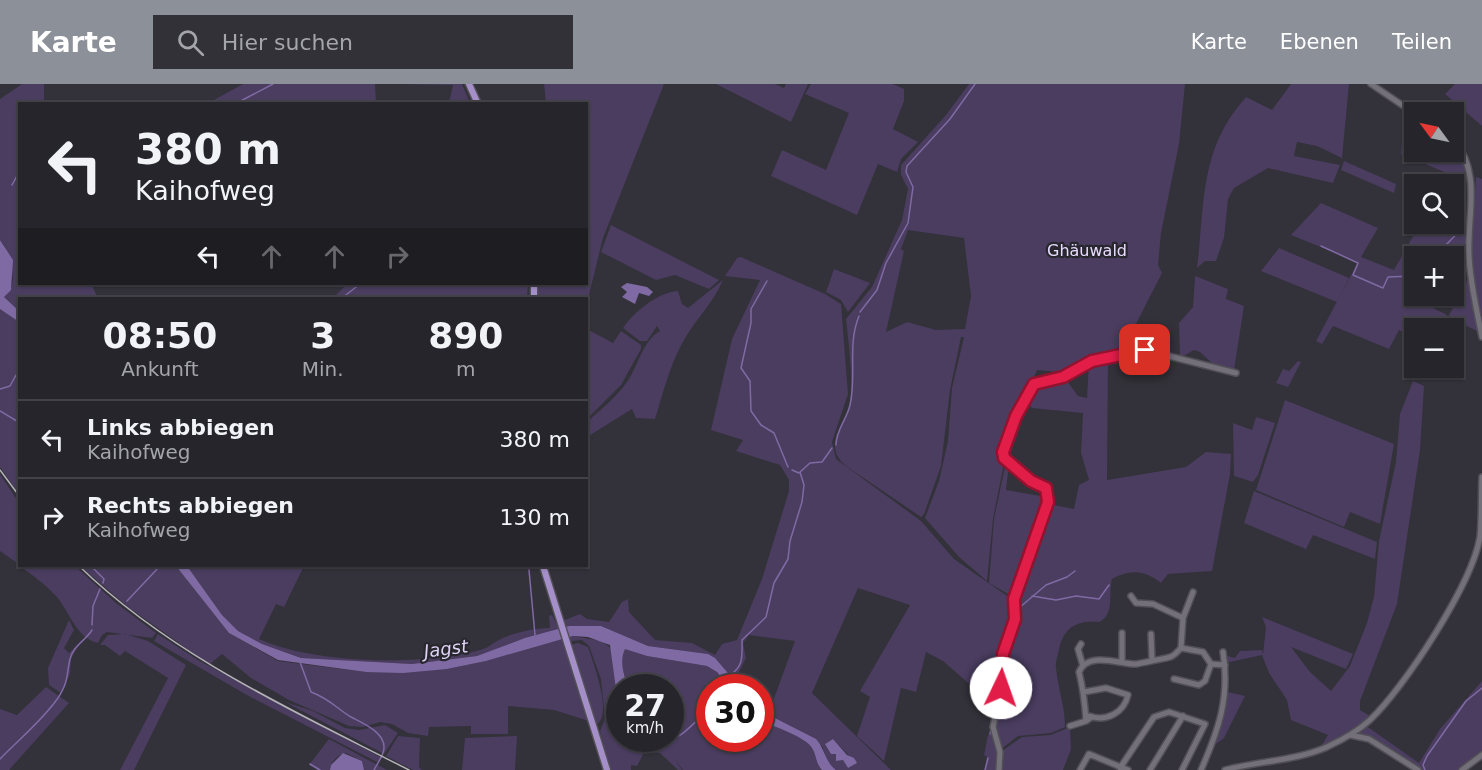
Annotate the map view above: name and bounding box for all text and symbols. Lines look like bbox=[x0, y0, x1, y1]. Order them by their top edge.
search box bbox=[153, 15, 573, 69]
text: Karte bbox=[30, 26, 117, 59]
icon: search bbox=[174, 26, 207, 59]
text: Hier suchen bbox=[222, 30, 353, 55]
text: Karte bbox=[1191, 30, 1247, 54]
text: Ebenen bbox=[1280, 30, 1359, 54]
text: Teilen bbox=[1392, 30, 1452, 54]
north arrow bbox=[1404, 102, 1464, 162]
map controls bbox=[1404, 102, 1464, 378]
text: 380 m bbox=[135, 125, 281, 174]
icon: left bbox=[36, 126, 114, 204]
button: search bbox=[1404, 174, 1464, 234]
text: Kaihofweg bbox=[135, 175, 275, 206]
icon: left bbox=[192, 240, 225, 273]
icon: ahead bbox=[255, 240, 288, 273]
icon: ahead bbox=[318, 240, 351, 273]
icon: right bbox=[381, 240, 414, 273]
park label: Ghäuwald bbox=[1047, 241, 1127, 260]
button: + bbox=[1404, 246, 1464, 306]
text: 08:50 bbox=[103, 315, 217, 356]
text: 3 bbox=[310, 315, 335, 356]
text: 890 bbox=[428, 315, 503, 356]
button: − bbox=[1404, 318, 1464, 378]
pin bbox=[1119, 324, 1170, 375]
icon: arrive bbox=[1128, 333, 1161, 366]
text: Ankunft bbox=[121, 357, 199, 381]
text: Min. bbox=[302, 357, 344, 381]
text: m bbox=[456, 357, 476, 381]
text: Links abbiegen bbox=[87, 415, 275, 440]
icon: left bbox=[36, 423, 69, 456]
text: 380 m bbox=[500, 427, 570, 452]
text: Kaihofweg bbox=[87, 440, 191, 464]
text: Rechts abbiegen bbox=[87, 493, 294, 518]
icon: right bbox=[36, 501, 69, 534]
text: 130 m bbox=[500, 505, 570, 530]
text: Kaihofweg bbox=[87, 518, 191, 542]
water label: Jagst bbox=[420, 635, 470, 662]
position arrow bbox=[969, 656, 1033, 720]
speed limit sign: 30 bbox=[696, 674, 774, 752]
text: 27 bbox=[624, 688, 666, 723]
text: km/h bbox=[626, 719, 664, 737]

